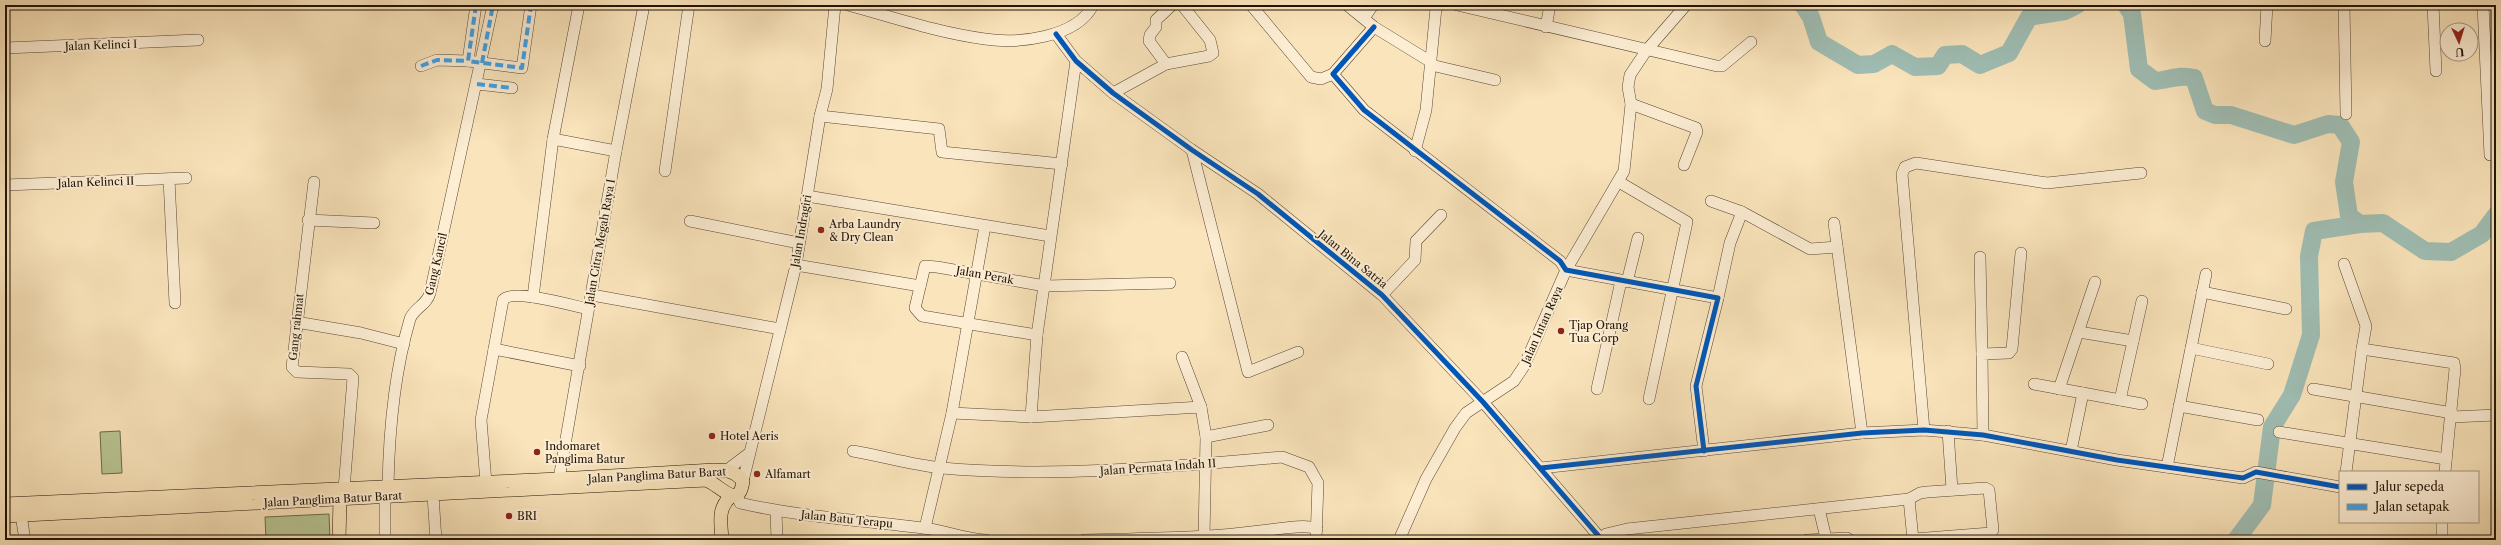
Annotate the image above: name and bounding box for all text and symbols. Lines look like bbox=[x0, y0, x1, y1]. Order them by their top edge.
north arrow bbox=[2439, 22, 2479, 62]
street label: Jalan Kelinci I bbox=[62, 37, 138, 53]
text: U bbox=[2455, 45, 2465, 59]
street label: Jalan Kelinci II bbox=[55, 174, 135, 190]
street label: Jalan Citra Megah Raya I bbox=[582, 178, 618, 308]
street label: Jalan Indragiri bbox=[787, 193, 814, 270]
place label: Arba Laundry & Dry Clean bbox=[828, 217, 902, 244]
marker: Arba Laundry & Dry Clean bbox=[816, 225, 826, 235]
street label: Jalan Bina Satria bbox=[1314, 226, 1391, 291]
street label: Gang Kancil bbox=[422, 231, 450, 297]
street label: Jalan Perak bbox=[953, 263, 1016, 287]
street label: Jalan Intan Raya bbox=[1518, 284, 1566, 368]
street label: Gang rahmat bbox=[286, 293, 306, 361]
place label: Tjap Orang Tua Corp bbox=[1569, 318, 1628, 345]
marker: Tjap Orang Tua Corp bbox=[1556, 326, 1566, 336]
place label: Hotel Aeris bbox=[720, 429, 779, 443]
marker: Hotel Aeris bbox=[707, 431, 717, 441]
place label: Indomaret Panglima Batur bbox=[545, 439, 625, 466]
marker: Indomaret Panglima Batur bbox=[532, 447, 542, 457]
street label: Jalan Permata Indah II bbox=[1097, 456, 1217, 478]
street label: Jalan Panglima Batur Barat bbox=[585, 464, 727, 486]
place label: Alfamart bbox=[764, 467, 811, 481]
marker: Alfamart bbox=[752, 469, 762, 479]
legend bbox=[2339, 471, 2479, 523]
text: Jalur sepeda bbox=[2373, 479, 2445, 494]
street label: Jalan Panglima Batur Barat bbox=[261, 488, 403, 510]
text: Jalan setapak bbox=[2373, 499, 2450, 514]
street label: Jalan Batu Terapu bbox=[798, 507, 894, 531]
place label: BRI bbox=[517, 509, 537, 523]
marker: BRI bbox=[504, 511, 514, 521]

